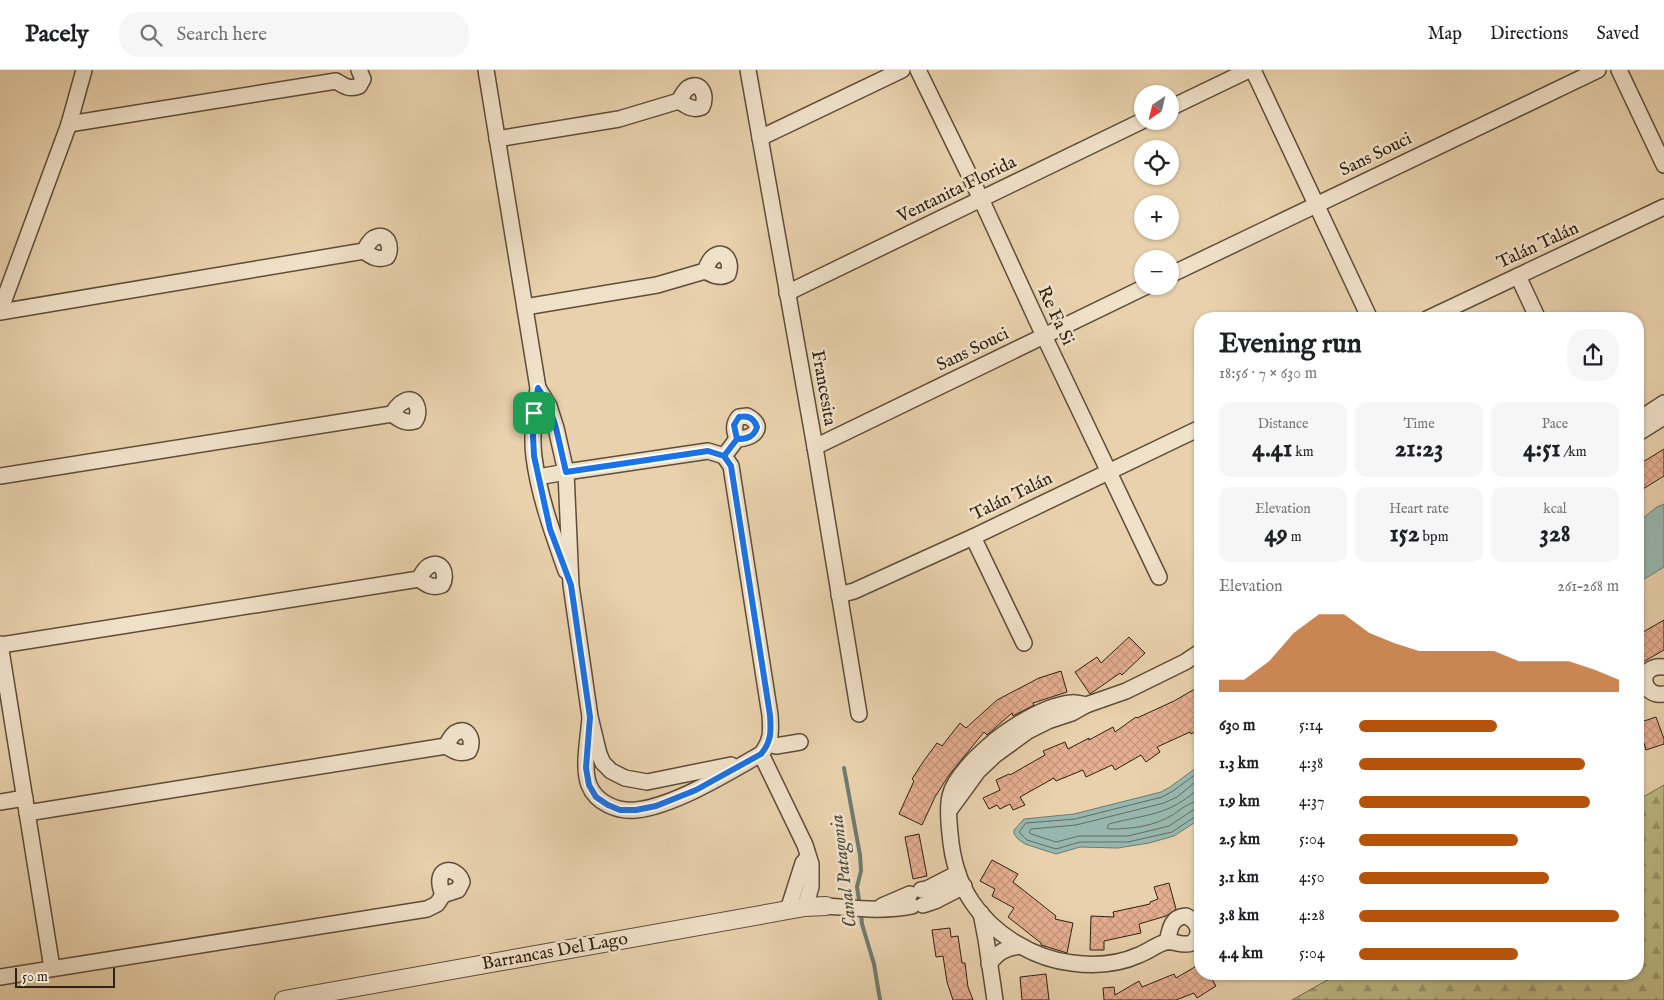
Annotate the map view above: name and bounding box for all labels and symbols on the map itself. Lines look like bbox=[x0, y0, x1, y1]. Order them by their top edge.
north arrow bbox=[1134, 85, 1179, 130]
street label: Sans Souci bbox=[1336, 128, 1416, 182]
street label: Ventanita Florida bbox=[893, 151, 1020, 229]
street label: Talán Talán bbox=[1493, 217, 1583, 275]
street label: Re Fa Si bbox=[1031, 283, 1079, 349]
street label: Sans Souci bbox=[933, 323, 1013, 377]
street label: Francesita bbox=[805, 348, 841, 428]
pin bbox=[513, 392, 555, 434]
street label: Talán Talán bbox=[968, 467, 1057, 527]
water label: Canal Patagonia bbox=[825, 813, 863, 929]
street label: Barrancas Del Lago bbox=[480, 928, 630, 976]
scale bar bbox=[15, 965, 115, 988]

